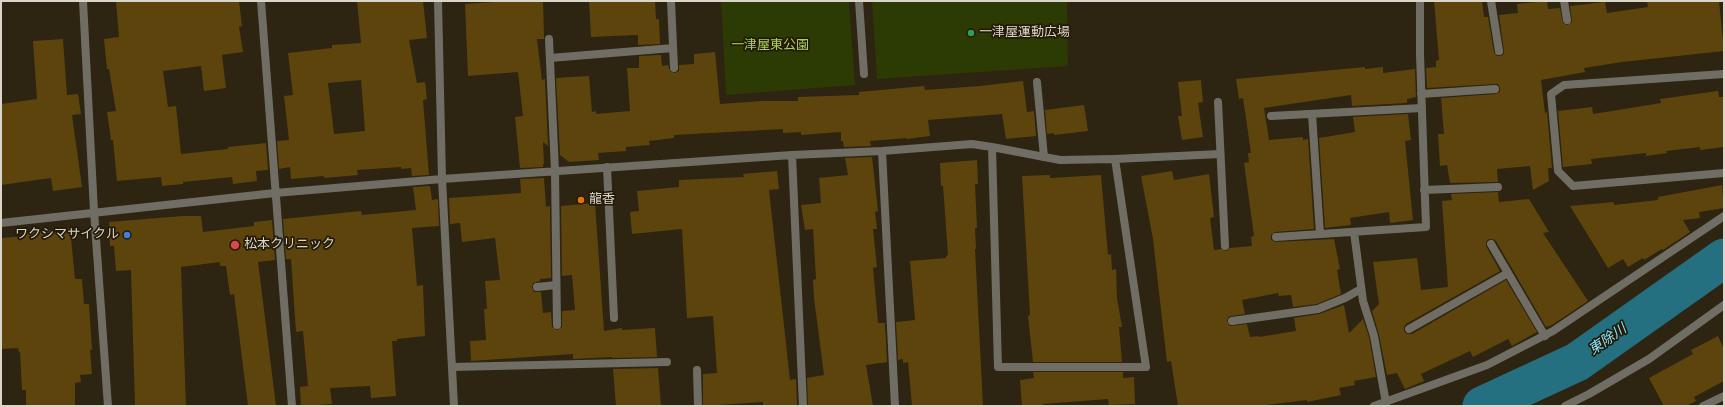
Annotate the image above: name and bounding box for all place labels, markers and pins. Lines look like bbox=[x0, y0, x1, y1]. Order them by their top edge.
place label: 一津屋運動広場 bbox=[979, 25, 1070, 41]
marker: 一津屋運動広場 bbox=[966, 28, 976, 38]
place label: 龍香 bbox=[589, 192, 615, 208]
marker: 龍香 bbox=[576, 195, 586, 205]
place label: ワクシマサイクル bbox=[15, 227, 119, 243]
marker: ワクシマサイクル bbox=[122, 230, 132, 240]
place label: 松本クリニック bbox=[244, 237, 335, 253]
marker: 松本クリニック bbox=[229, 239, 241, 251]

